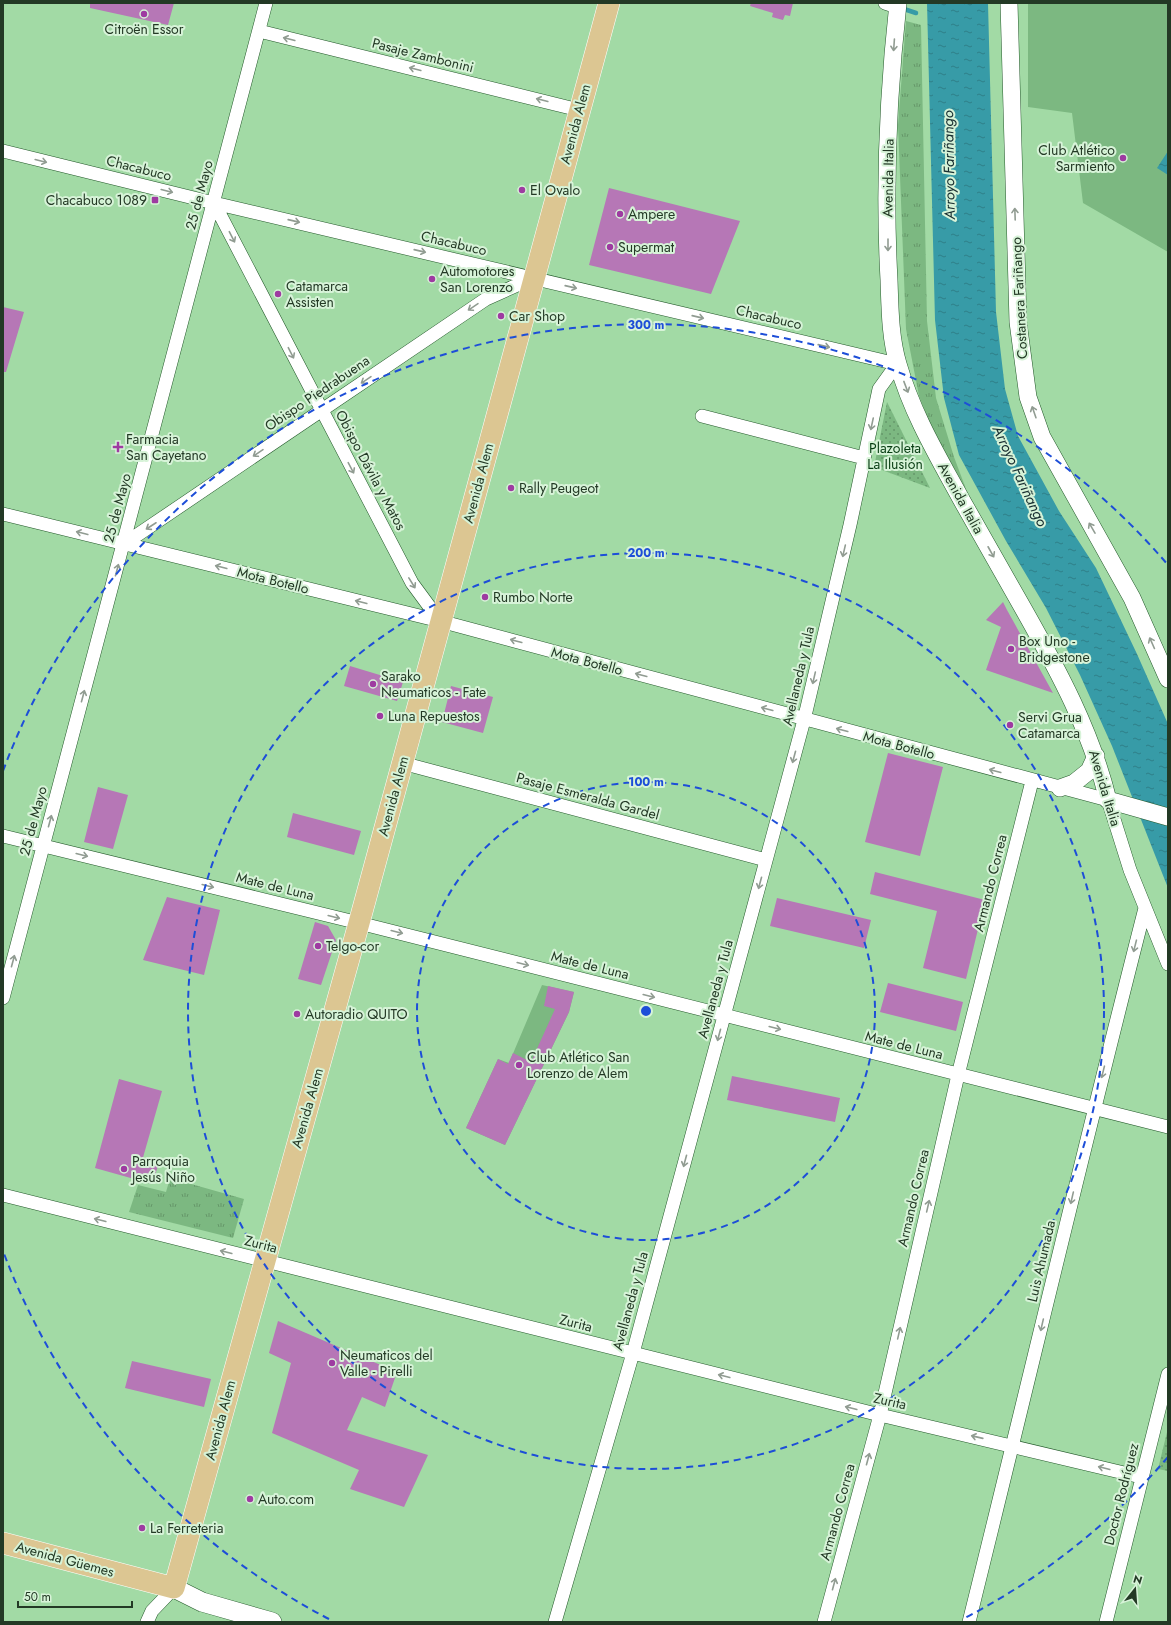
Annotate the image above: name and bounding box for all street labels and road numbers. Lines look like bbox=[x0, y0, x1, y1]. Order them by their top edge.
street label: Pasaje Zambonini bbox=[370, 33, 476, 77]
street label: Avenida Alem bbox=[555, 82, 595, 166]
street label: Avenida Italia bbox=[877, 138, 899, 218]
street label: Chacabuco bbox=[104, 150, 174, 186]
street label: 25 de Mayo bbox=[180, 158, 218, 232]
street label: Chacabuco bbox=[419, 226, 489, 260]
street label: Costanera Fariñango bbox=[1006, 236, 1032, 359]
street label: Chacabuco bbox=[734, 300, 804, 334]
street label: Obispo Piedrabuena bbox=[260, 350, 374, 436]
street label: Obispo Dávila y Matos bbox=[331, 406, 411, 534]
street label: Avenida Alem bbox=[458, 441, 498, 525]
street label: Avenida Italia bbox=[933, 459, 989, 537]
street label: 25 de Mayo bbox=[98, 471, 136, 545]
street label: Mota Botello bbox=[235, 561, 311, 599]
street label: Avellaneda y Tula bbox=[777, 624, 819, 728]
street label: Mota Botello bbox=[549, 642, 625, 680]
street label: Mota Botello bbox=[861, 726, 937, 764]
street label: Avenida Italia bbox=[1084, 747, 1126, 829]
street label: Avenida Alem bbox=[373, 754, 413, 838]
street label: Pasaje Esmeralda Gardel bbox=[514, 767, 662, 825]
street label: 25 de Mayo bbox=[14, 784, 52, 858]
street label: Armando Correa bbox=[968, 832, 1012, 934]
street label: Mate de Luna bbox=[234, 867, 316, 905]
street label: Avellaneda y Tula bbox=[692, 937, 738, 1041]
street label: Mate de Luna bbox=[549, 946, 631, 984]
street label: Mate de Luna bbox=[863, 1026, 945, 1064]
street label: Avenida Alem bbox=[286, 1066, 328, 1150]
street label: Armando Correa bbox=[892, 1147, 934, 1249]
street label: Luis Ahumada bbox=[1022, 1218, 1060, 1304]
street label: Zurita bbox=[243, 1230, 279, 1258]
street label: Avellaneda y Tula bbox=[607, 1249, 653, 1353]
street label: Zurita bbox=[558, 1309, 594, 1337]
street label: Avenida Alem bbox=[200, 1378, 240, 1462]
street label: Zurita bbox=[872, 1388, 908, 1414]
street label: Doctor Rodríguez bbox=[1099, 1440, 1143, 1547]
street label: Armando Correa bbox=[814, 1461, 860, 1563]
street label: Avenida Güemes bbox=[14, 1536, 117, 1582]

